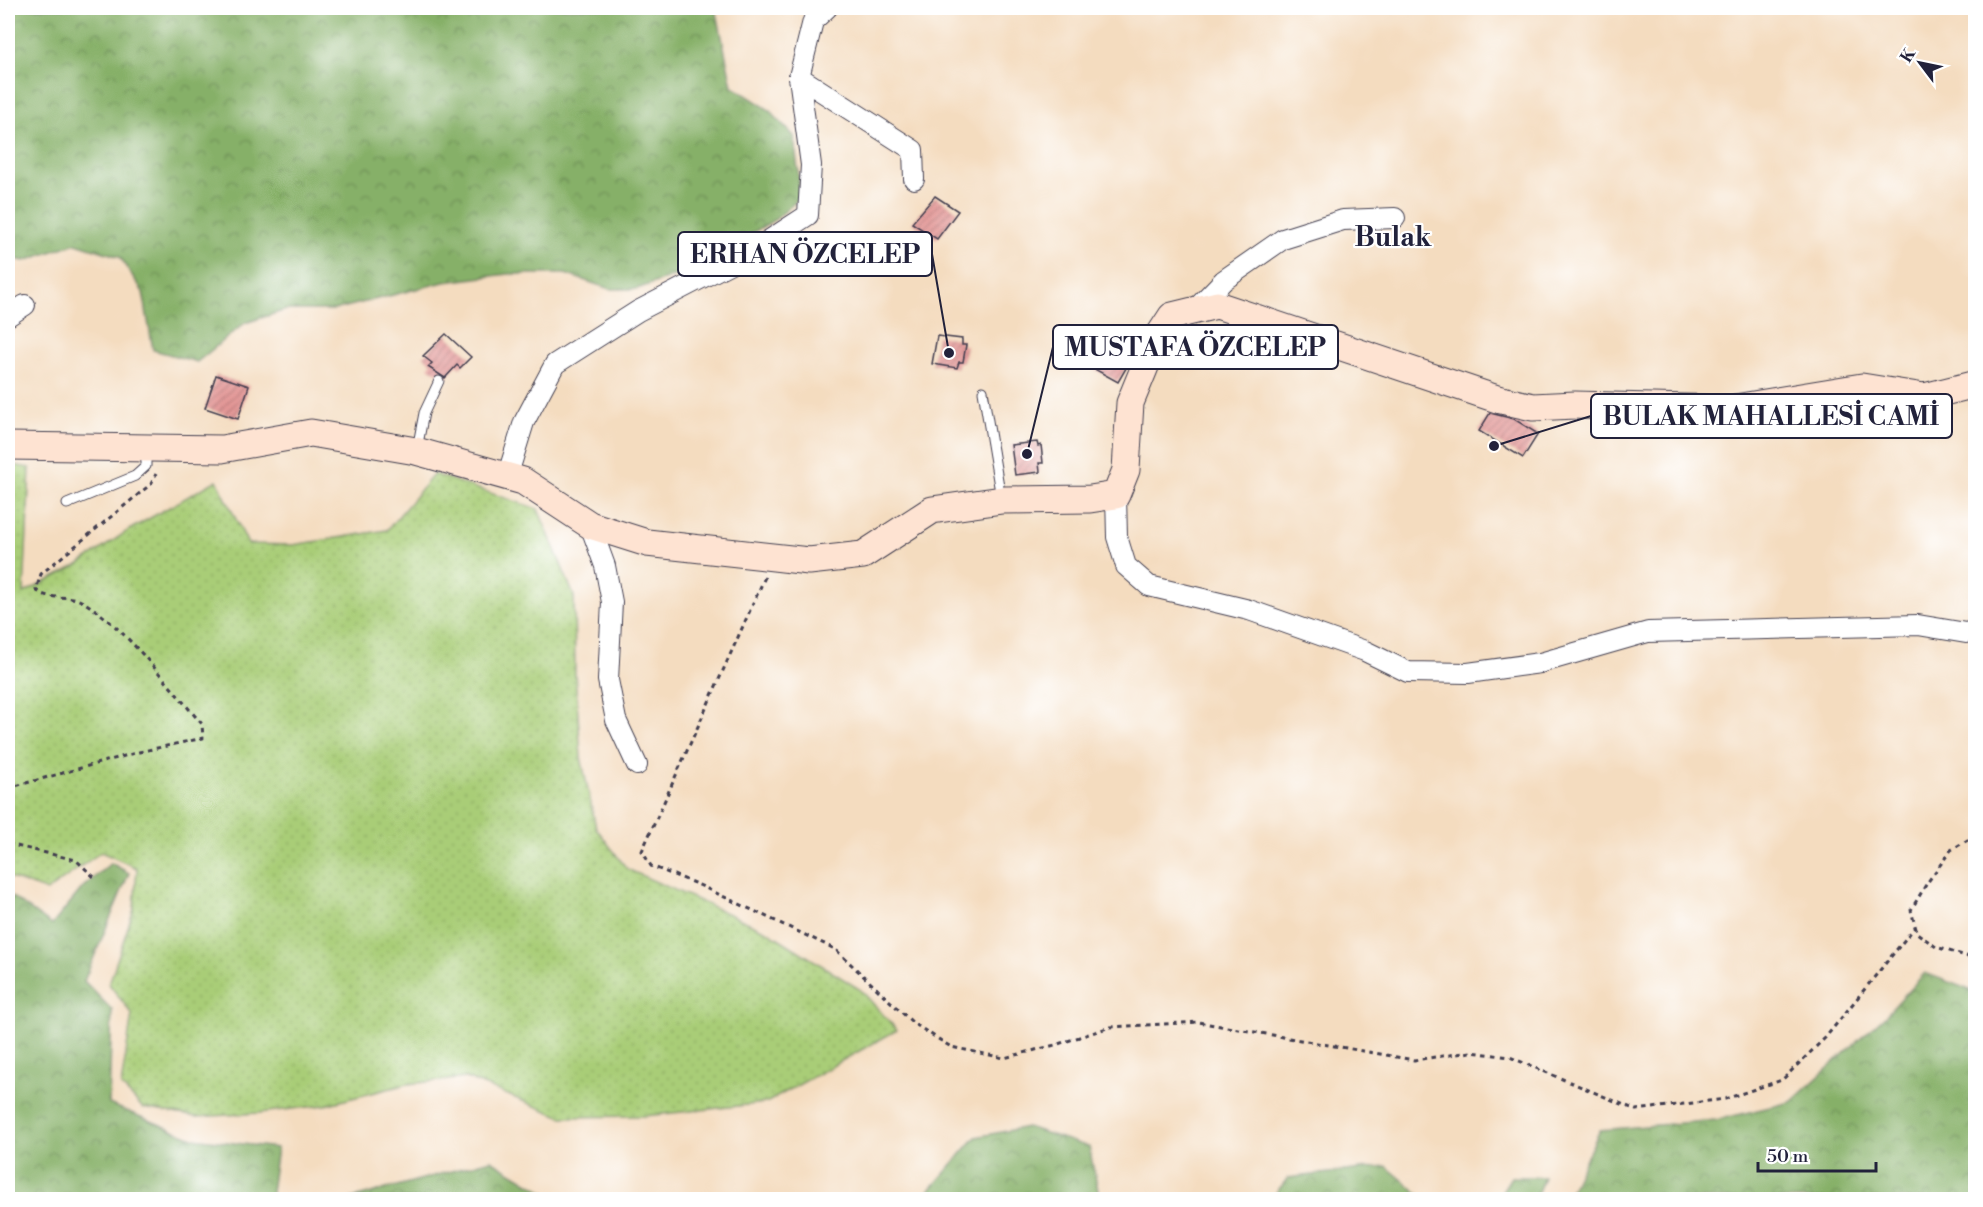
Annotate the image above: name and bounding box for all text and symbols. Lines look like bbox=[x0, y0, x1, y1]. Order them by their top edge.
north arrow bbox=[1890, 33, 1950, 93]
text: K bbox=[1896, 44, 1921, 66]
district label: Bulak bbox=[1354, 221, 1432, 255]
callout: ERHAN ÖZCELEP bbox=[678, 232, 932, 276]
text: ERHAN ÖZCELEP bbox=[690, 237, 921, 271]
callout: MUSTAFA ÖZCELEP bbox=[1053, 325, 1338, 369]
text: MUSTAFA ÖZCELEP bbox=[1064, 330, 1327, 364]
callout: BULAK MAHALLESİ CAMİ bbox=[1591, 394, 1952, 438]
text: BULAK MAHALLESİ CAMİ bbox=[1603, 399, 1939, 433]
scale bar bbox=[1758, 1135, 1876, 1173]
text: 50 m bbox=[1767, 1145, 1809, 1168]

